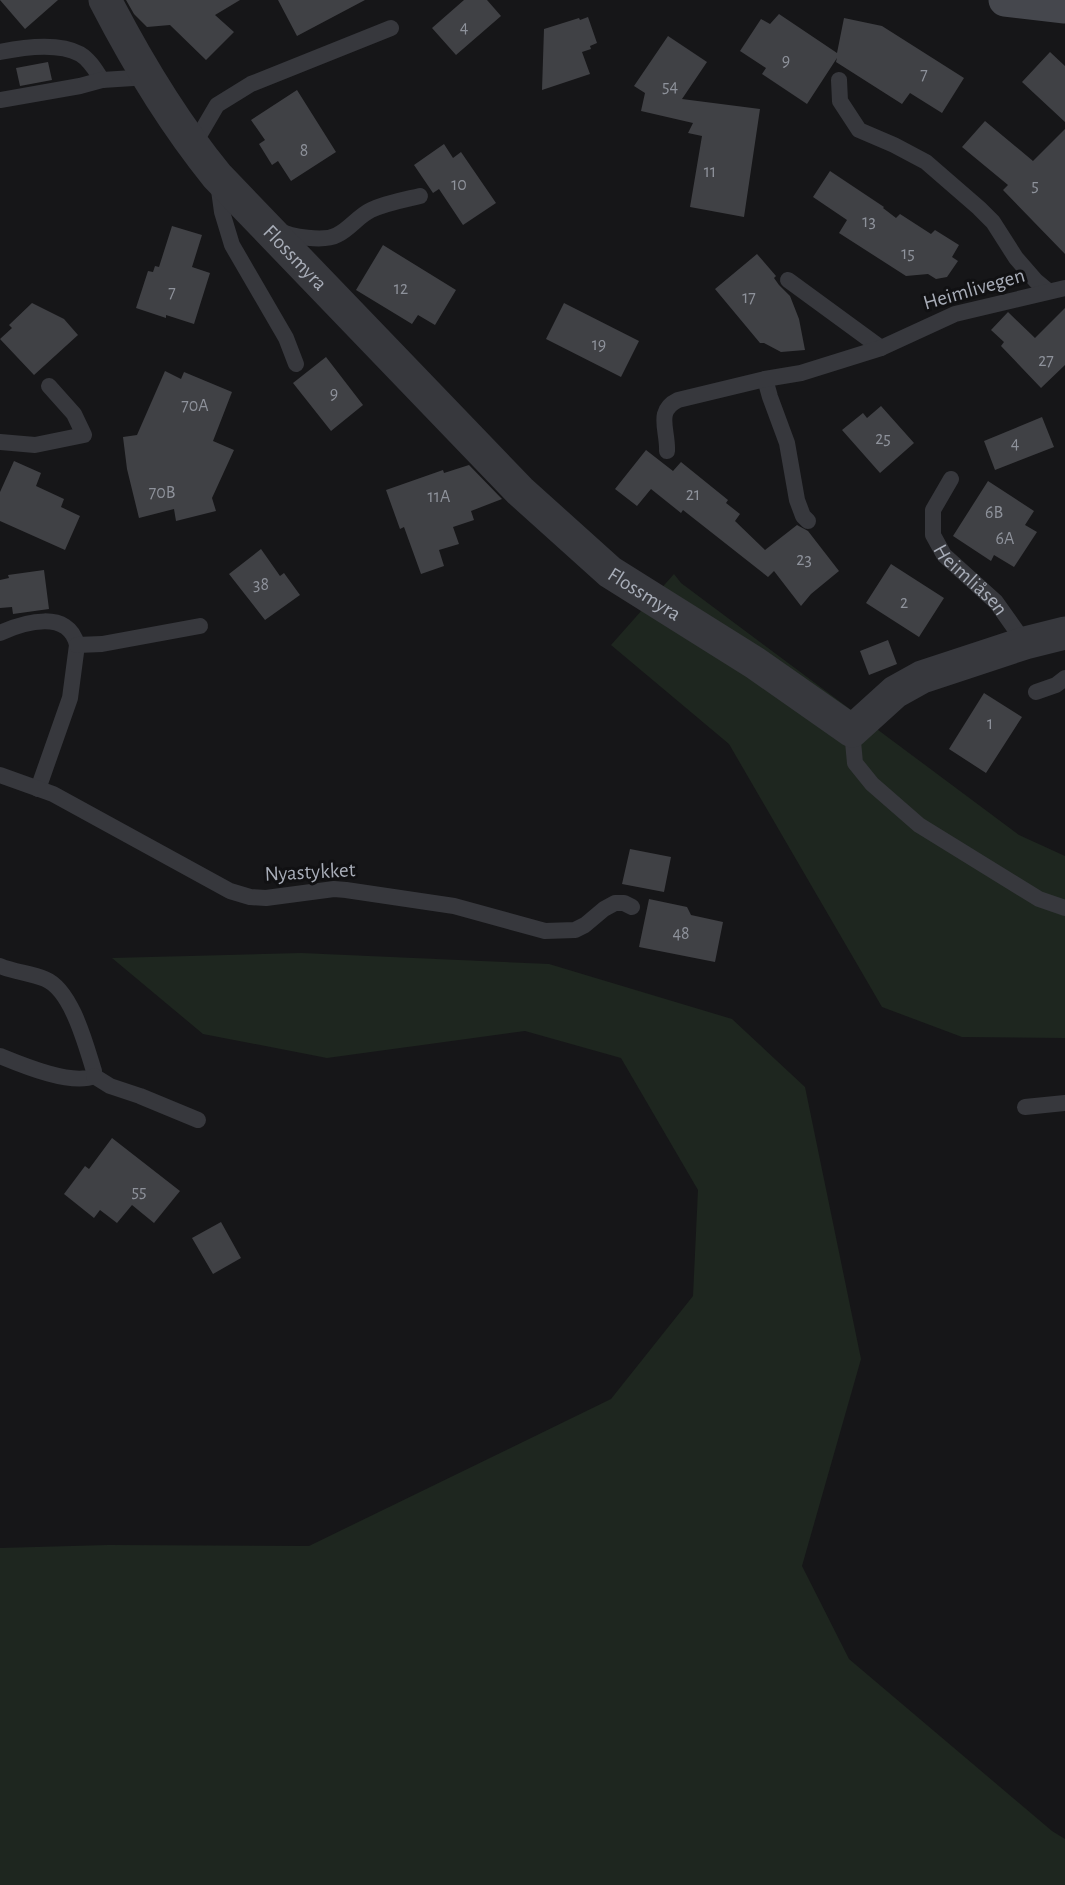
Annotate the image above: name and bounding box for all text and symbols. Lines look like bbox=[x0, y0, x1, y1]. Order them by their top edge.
house number: 4 bbox=[460, 19, 469, 37]
house number: 9 bbox=[782, 52, 790, 70]
house number: 7 bbox=[920, 66, 928, 84]
house number: 54 bbox=[662, 78, 678, 96]
house number: 8 bbox=[300, 142, 308, 160]
house number: 11 bbox=[704, 163, 716, 181]
house number: 10 bbox=[451, 176, 467, 194]
house number: 5 bbox=[1031, 177, 1039, 195]
house number: 13 bbox=[862, 213, 876, 231]
street label: Flossmyra bbox=[259, 221, 331, 294]
house number: 15 bbox=[901, 245, 915, 263]
street label: Heimlivegen bbox=[921, 264, 1027, 314]
house number: 12 bbox=[394, 280, 408, 298]
house number: 7 bbox=[168, 284, 176, 302]
house number: 17 bbox=[742, 289, 756, 307]
house number: 19 bbox=[592, 336, 606, 354]
house number: 27 bbox=[1038, 352, 1054, 370]
house number: 9 bbox=[330, 385, 338, 403]
house number: 70A bbox=[181, 397, 209, 415]
house number: 25 bbox=[875, 430, 891, 448]
house number: 4 bbox=[1011, 435, 1020, 453]
house number: 70B bbox=[149, 484, 175, 502]
house number: 21 bbox=[686, 486, 700, 504]
house number: 11A bbox=[428, 488, 451, 506]
house number: 6B bbox=[985, 504, 1003, 522]
house number: 6A bbox=[996, 530, 1015, 548]
street label: Heimliåsen bbox=[930, 541, 1012, 619]
house number: 23 bbox=[796, 551, 812, 569]
street label: Flossmyra bbox=[604, 563, 685, 625]
house number: 38 bbox=[253, 576, 269, 594]
house number: 2 bbox=[900, 594, 908, 612]
house number: 1 bbox=[987, 715, 993, 733]
street label: Nyastykket bbox=[264, 859, 356, 885]
house number: 48 bbox=[672, 925, 690, 943]
house number: 55 bbox=[131, 1183, 147, 1201]

